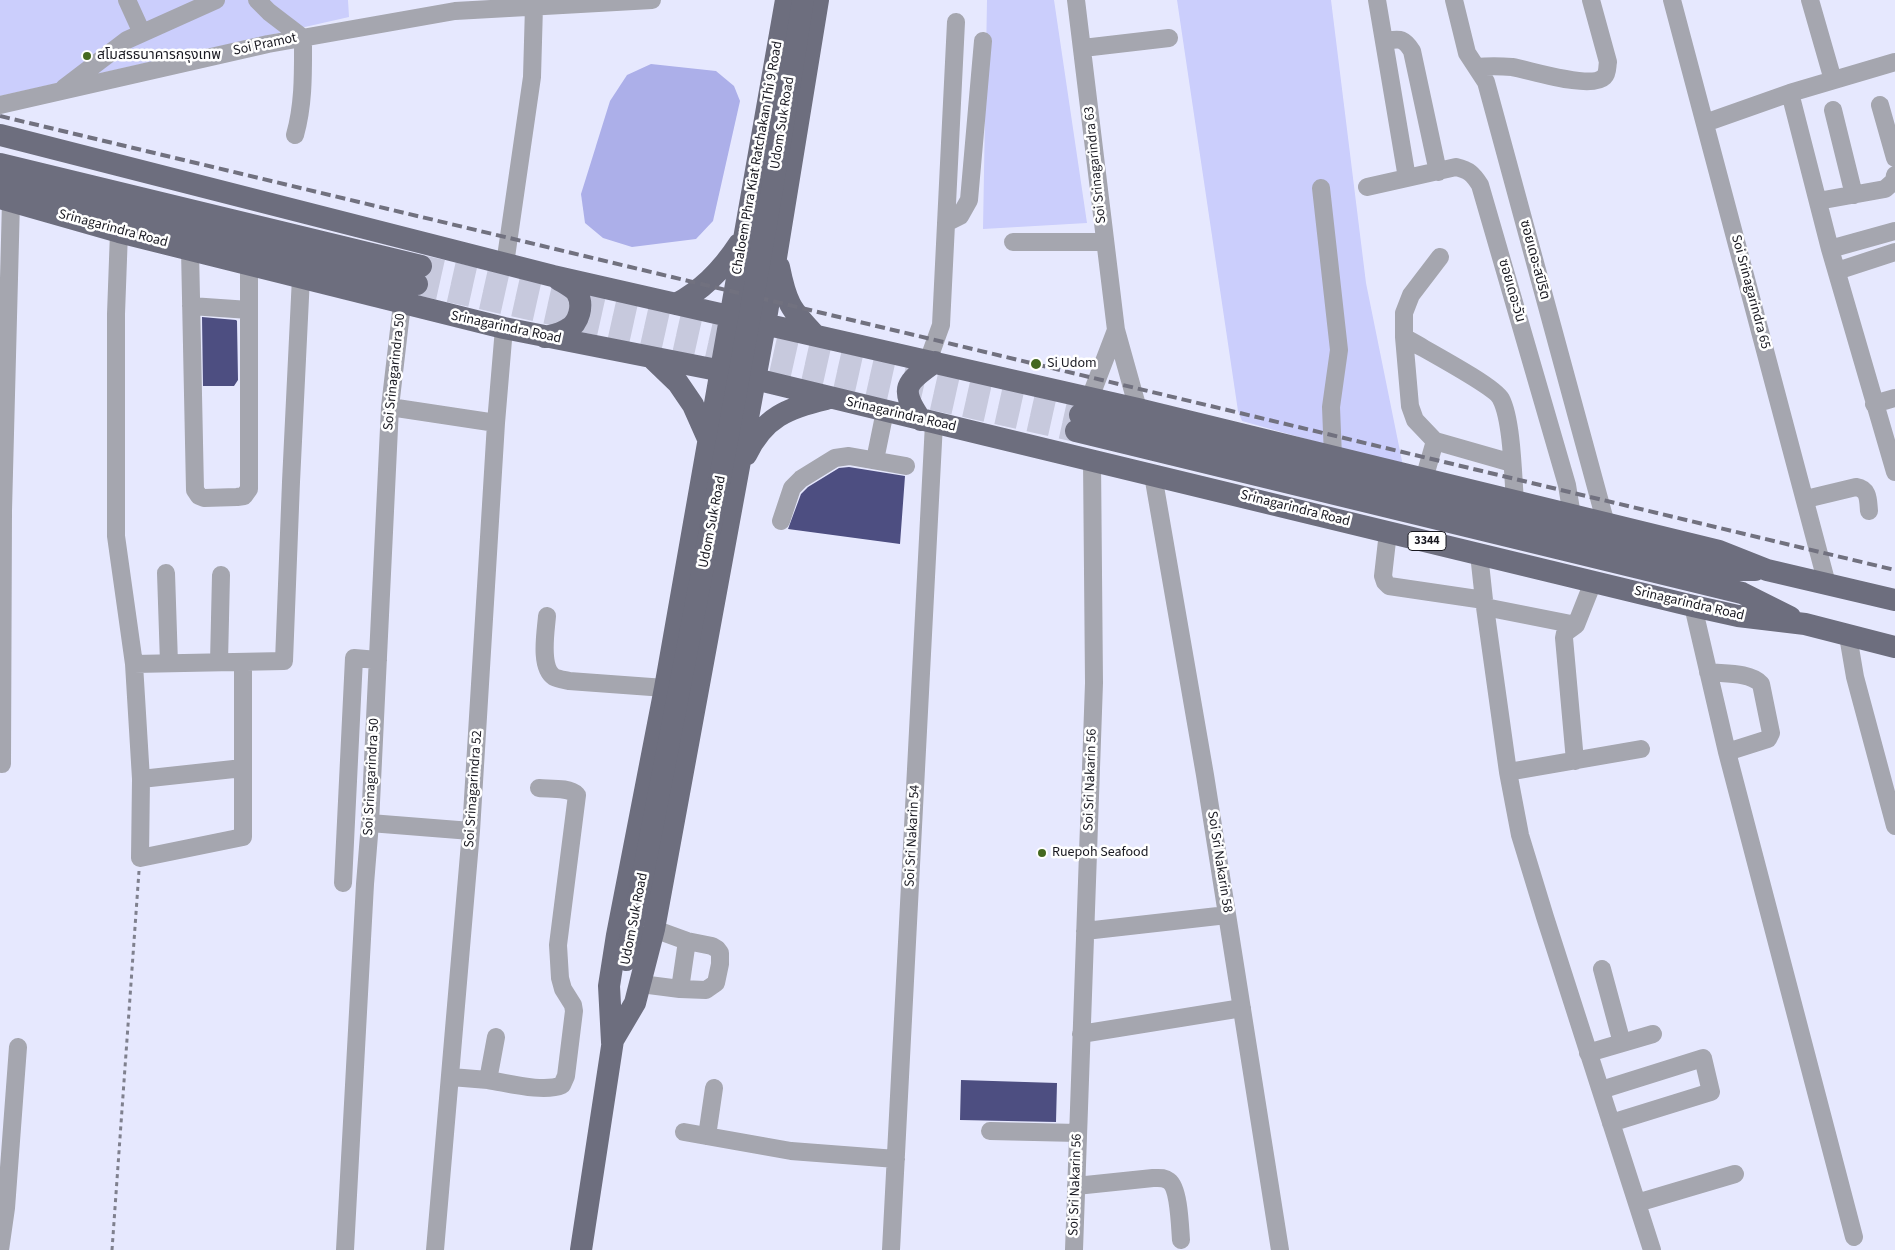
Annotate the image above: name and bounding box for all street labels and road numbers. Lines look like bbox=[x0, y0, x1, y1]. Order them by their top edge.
street label: Soi Pramot bbox=[232, 30, 298, 60]
street label: Chaloem Phra Kiat Ratchakan Thi 9 Road bbox=[729, 40, 787, 276]
street label: Udom Suk Road bbox=[767, 75, 799, 171]
street label: Soi Srinagarindra 63 bbox=[1081, 106, 1111, 224]
street label: Srinagarindra Road bbox=[56, 206, 170, 252]
street label: ซอยเดอะสปิริต bbox=[1515, 218, 1553, 302]
street label: Soi Srinagarindra 65 bbox=[1727, 233, 1773, 351]
street label: ซอยเดอะวัน bbox=[1494, 257, 1528, 325]
street label: Srinagarindra Road bbox=[449, 308, 563, 348]
street label: Soi Srinagarindra 50 bbox=[380, 313, 410, 431]
street label: Srinagarindra Road bbox=[844, 394, 958, 436]
street label: Udom Suk Road bbox=[696, 474, 730, 570]
street label: Srinagarindra Road bbox=[1238, 487, 1352, 531]
road number: 3344 bbox=[1408, 532, 1446, 550]
street label: Srinagarindra Road bbox=[1632, 583, 1746, 625]
street label: Soi Srinagarindra 50 bbox=[361, 718, 383, 836]
street label: Soi Sri Nakarin 56 bbox=[1081, 728, 1101, 832]
street label: Soi Srinagarindra 52 bbox=[462, 730, 486, 848]
street label: Soi Sri Nakarin 54 bbox=[902, 784, 924, 888]
street label: Soi Sri Nakarin 58 bbox=[1203, 810, 1235, 914]
street label: Udom Suk Road bbox=[618, 871, 652, 967]
street label: Soi Sri Nakarin 56 bbox=[1066, 1133, 1086, 1237]

